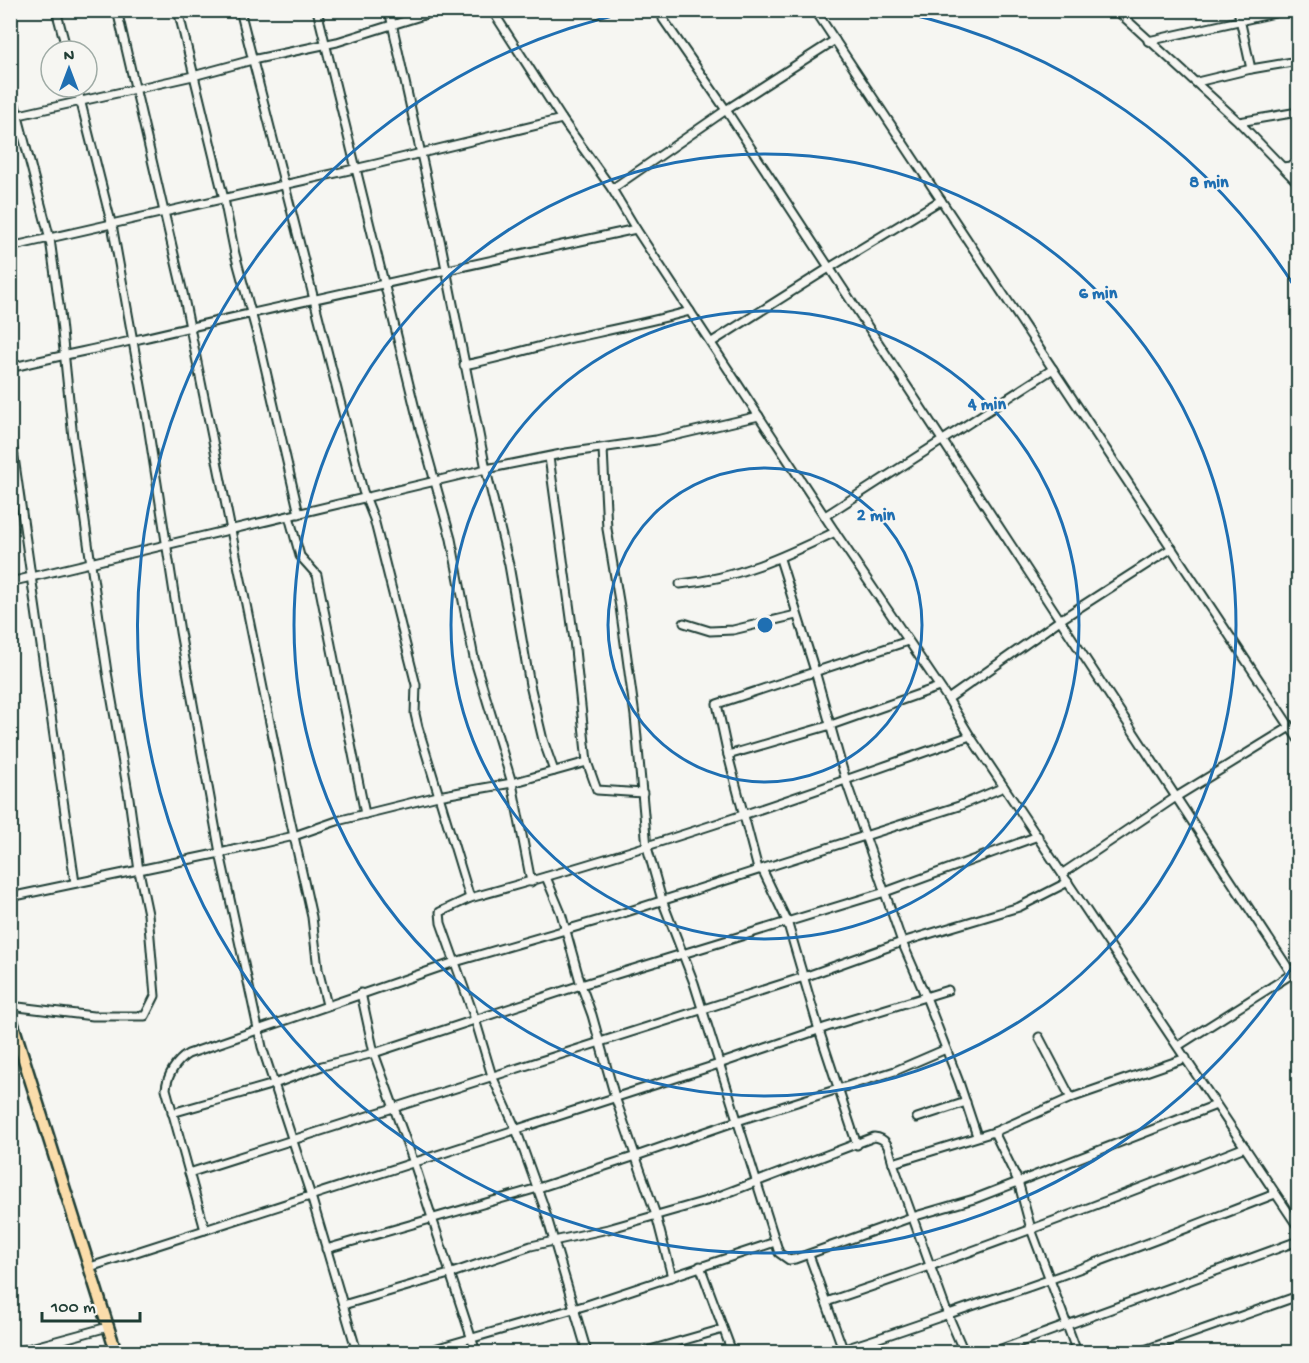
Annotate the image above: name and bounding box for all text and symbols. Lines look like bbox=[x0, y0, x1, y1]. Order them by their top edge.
north arrow bbox=[39, 39, 99, 99]
text: N bbox=[64, 48, 75, 67]
text: 8 min bbox=[1189, 173, 1229, 194]
text: 6 min bbox=[1079, 284, 1118, 305]
text: 4 min bbox=[967, 395, 1006, 416]
text: 2 min bbox=[857, 506, 896, 527]
centre of rings bbox=[755, 615, 775, 635]
scale bar bbox=[42, 1285, 140, 1323]
text: 100 m bbox=[50, 1298, 96, 1319]

